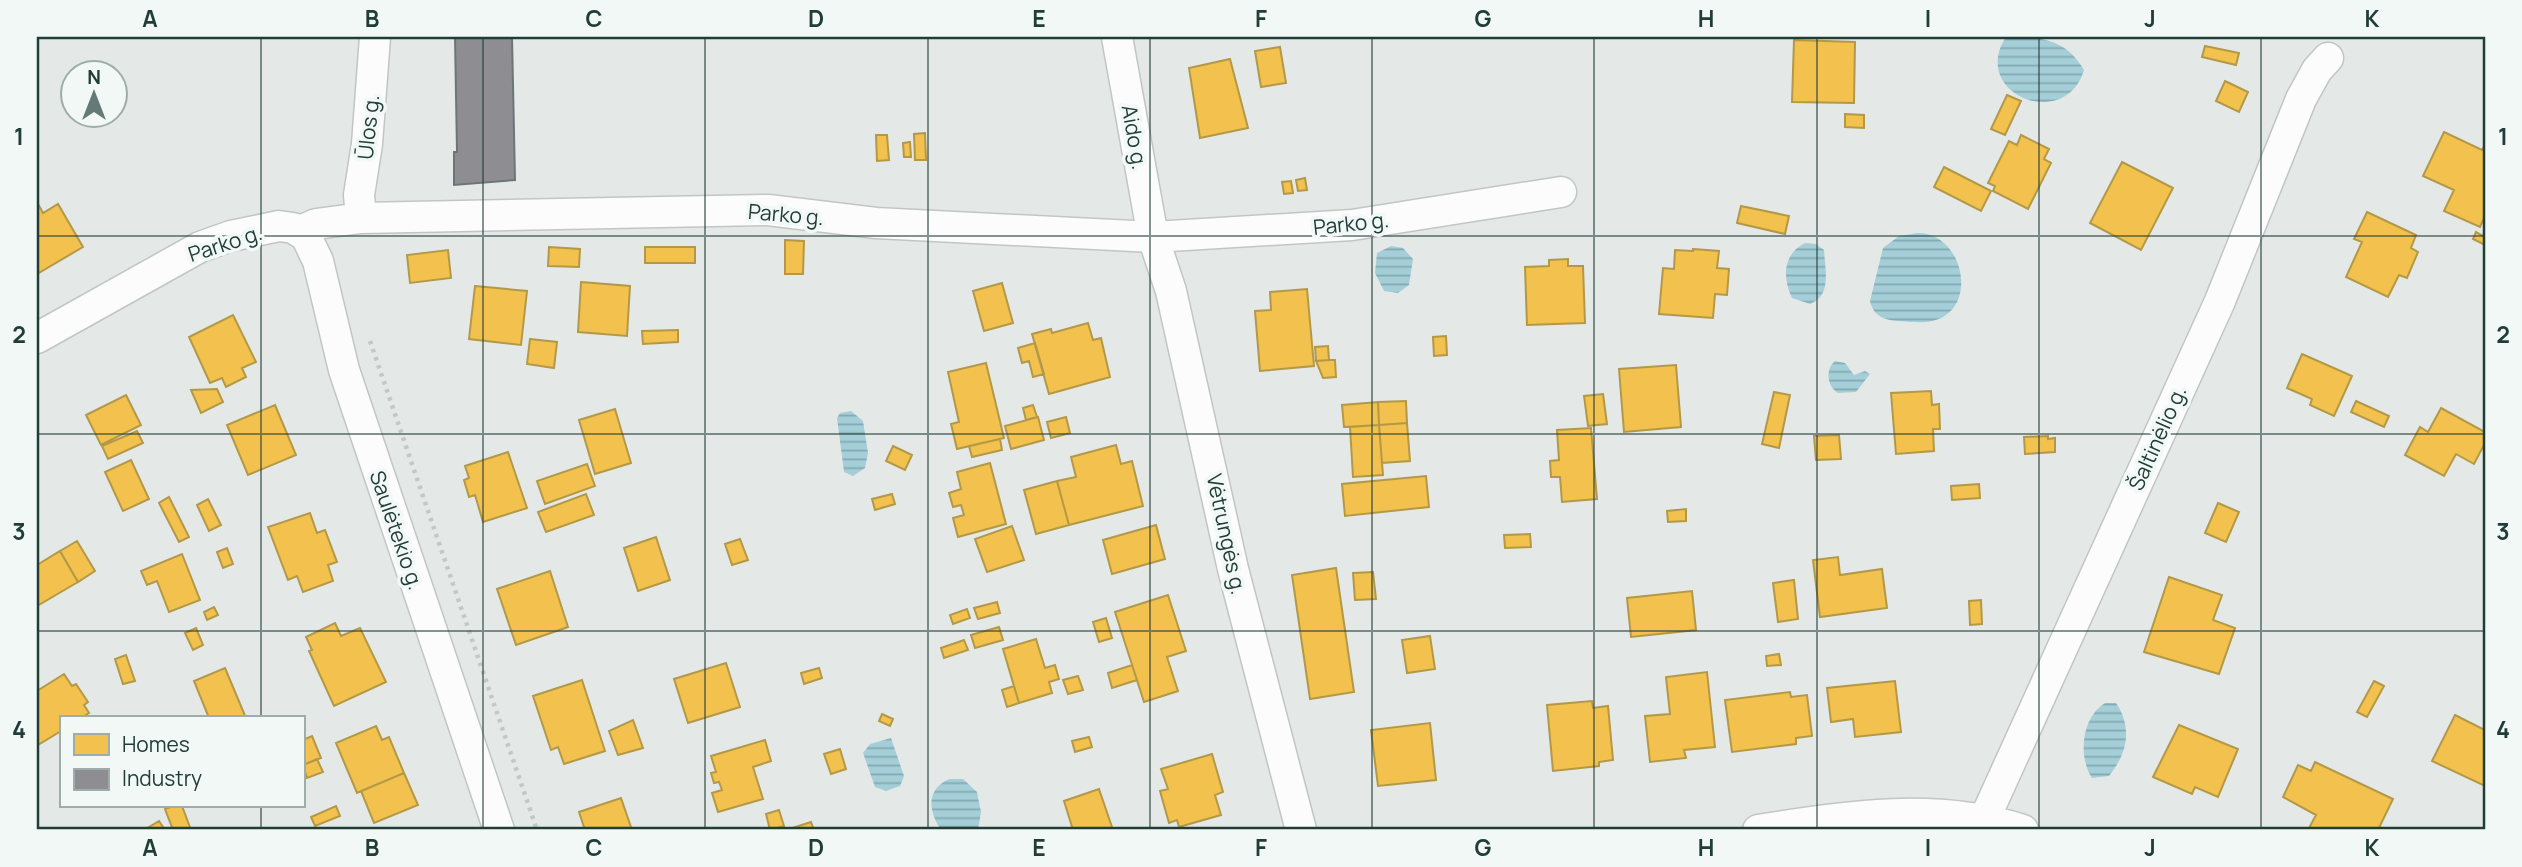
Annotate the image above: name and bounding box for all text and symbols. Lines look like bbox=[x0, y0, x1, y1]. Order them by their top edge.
text: A bbox=[142, 2, 158, 34]
text: B bbox=[365, 2, 379, 34]
text: C bbox=[586, 2, 603, 34]
text: D bbox=[808, 2, 824, 34]
text: E bbox=[1032, 2, 1046, 34]
text: F bbox=[1255, 2, 1267, 34]
text: G bbox=[1475, 2, 1492, 34]
text: H bbox=[1698, 2, 1714, 34]
text: I bbox=[1925, 2, 1931, 34]
text: J bbox=[2144, 2, 2156, 34]
text: K bbox=[2365, 2, 2380, 34]
north arrow bbox=[60, 60, 130, 130]
text: N bbox=[87, 64, 101, 90]
street label: Ūlos g. bbox=[351, 93, 385, 161]
street label: Aido g. bbox=[1116, 103, 1154, 171]
text: 1 bbox=[14, 120, 24, 152]
text: 1 bbox=[2498, 120, 2508, 152]
street label: Parko g. bbox=[747, 197, 825, 231]
street label: Parko g. bbox=[1312, 205, 1390, 241]
street label: Parko g. bbox=[185, 218, 265, 268]
text: 2 bbox=[12, 318, 26, 350]
text: 2 bbox=[2496, 318, 2510, 350]
street label: Šaltinėlio g. bbox=[2121, 381, 2193, 495]
street label: Saulėtekio g. bbox=[364, 467, 430, 593]
street label: Vėtrungės g. bbox=[1201, 471, 1253, 597]
text: 3 bbox=[12, 515, 26, 547]
text: 3 bbox=[2496, 515, 2510, 547]
text: 4 bbox=[12, 713, 26, 745]
text: 4 bbox=[2496, 713, 2510, 745]
legend bbox=[60, 716, 304, 808]
text: Homes bbox=[122, 730, 190, 758]
text: Industry bbox=[122, 764, 202, 792]
text: A bbox=[142, 831, 158, 863]
text: B bbox=[365, 831, 379, 863]
text: C bbox=[586, 831, 603, 863]
text: D bbox=[808, 831, 824, 863]
text: E bbox=[1032, 831, 1046, 863]
text: F bbox=[1255, 831, 1267, 863]
text: G bbox=[1475, 831, 1492, 863]
text: H bbox=[1698, 831, 1714, 863]
text: I bbox=[1925, 831, 1931, 863]
text: J bbox=[2144, 831, 2156, 863]
text: K bbox=[2365, 831, 2380, 863]

